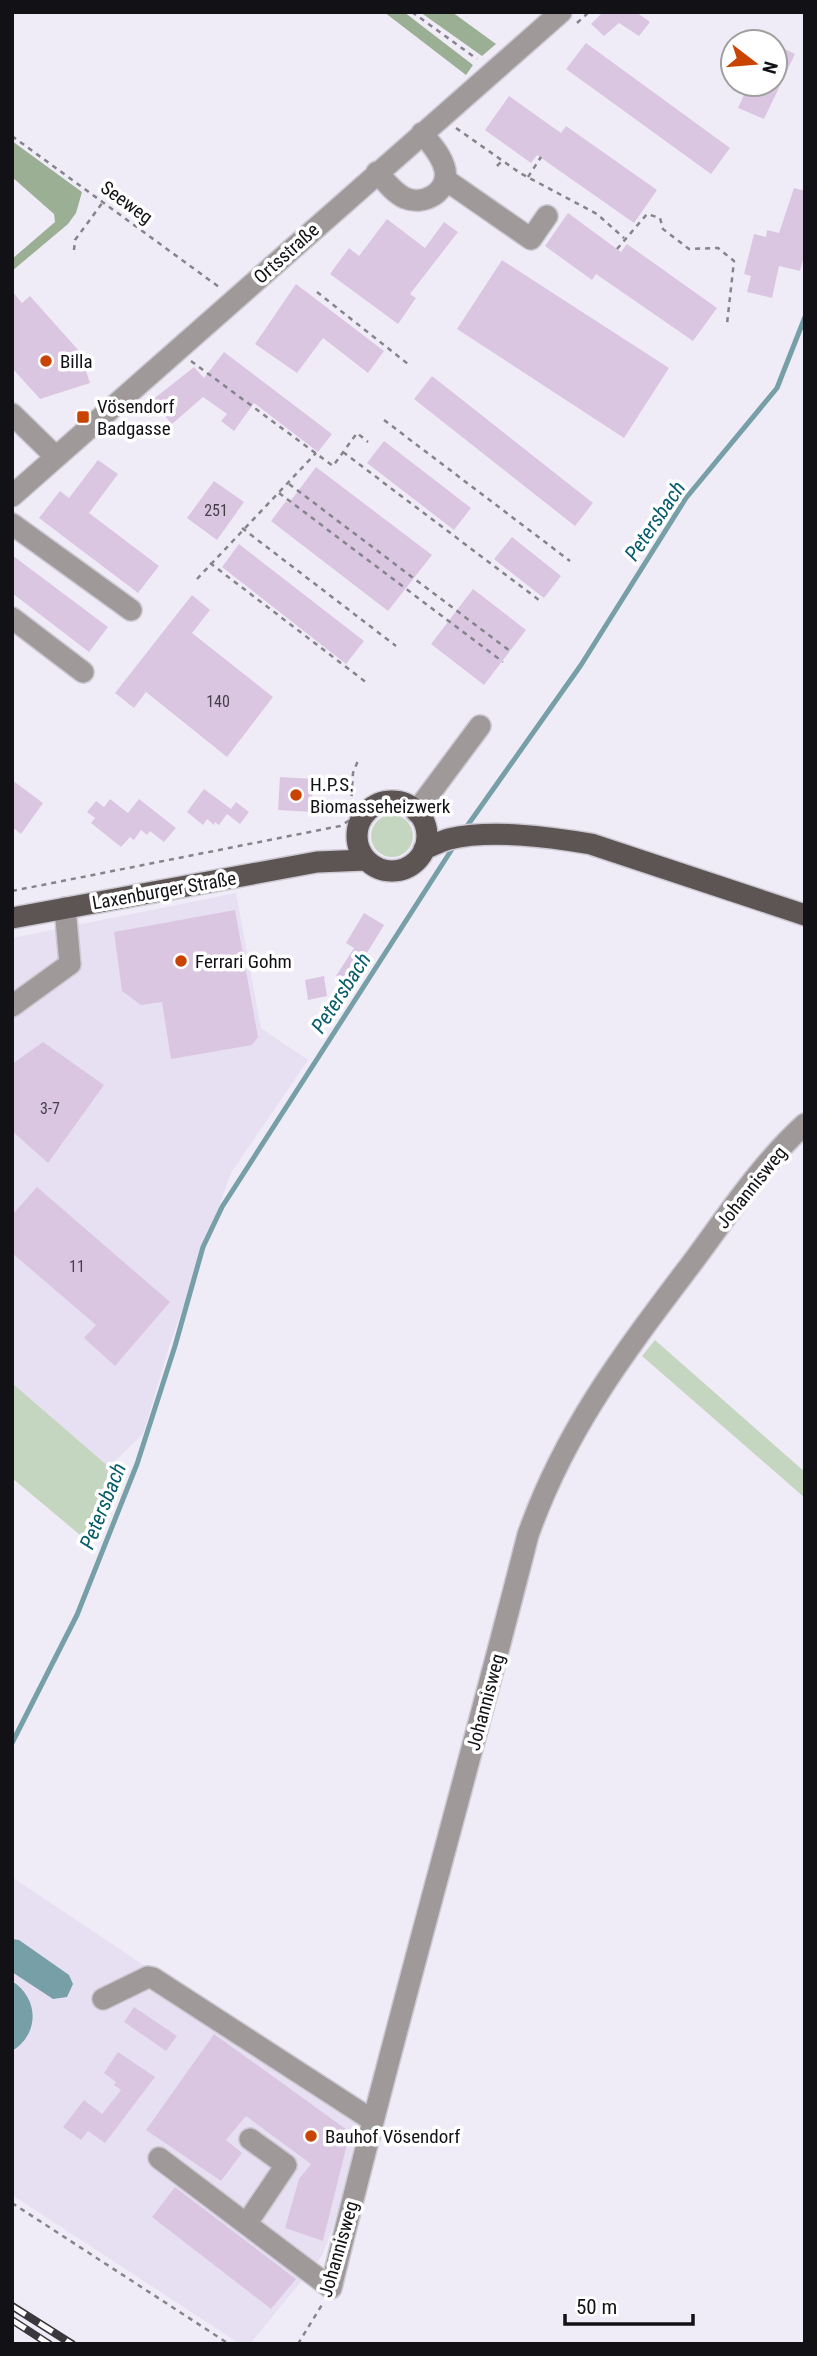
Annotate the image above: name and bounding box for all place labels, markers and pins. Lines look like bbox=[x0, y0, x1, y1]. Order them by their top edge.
place label: Billa bbox=[60, 350, 93, 373]
marker: Billa bbox=[38, 353, 54, 369]
place label: Vösendorf Badgasse bbox=[97, 395, 174, 440]
marker: Vösendorf Badgasse bbox=[75, 409, 91, 425]
place label: H.P.S. Biomasseheizwerk bbox=[310, 773, 451, 818]
marker: H.P.S. Biomasseheizwerk bbox=[288, 787, 304, 803]
place label: Ferrari Gohm bbox=[195, 950, 292, 973]
marker: Ferrari Gohm bbox=[173, 953, 189, 969]
place label: Bauhof Vösendorf bbox=[325, 2125, 460, 2148]
marker: Bauhof Vösendorf bbox=[303, 2128, 319, 2144]

